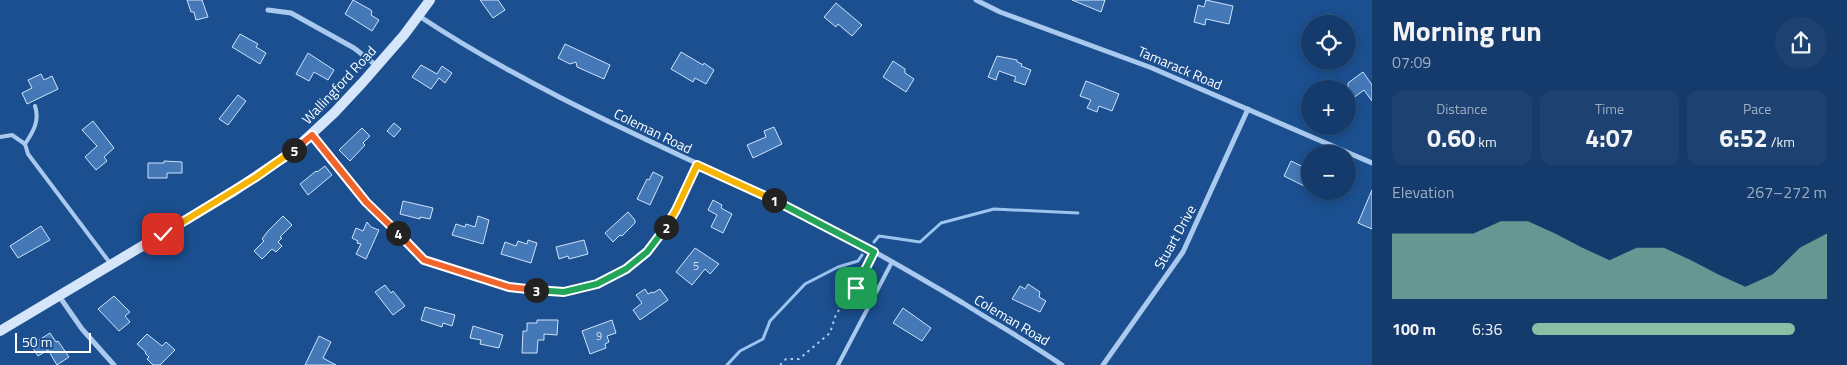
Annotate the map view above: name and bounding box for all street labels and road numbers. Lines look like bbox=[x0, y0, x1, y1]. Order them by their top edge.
street label: Tamarack Road bbox=[1135, 40, 1226, 95]
street label: Wallingford Road bbox=[297, 41, 381, 129]
street label: Coleman Road bbox=[611, 103, 696, 159]
street label: Stuart Drive bbox=[1148, 201, 1201, 273]
street label: Coleman Road bbox=[971, 289, 1054, 350]

